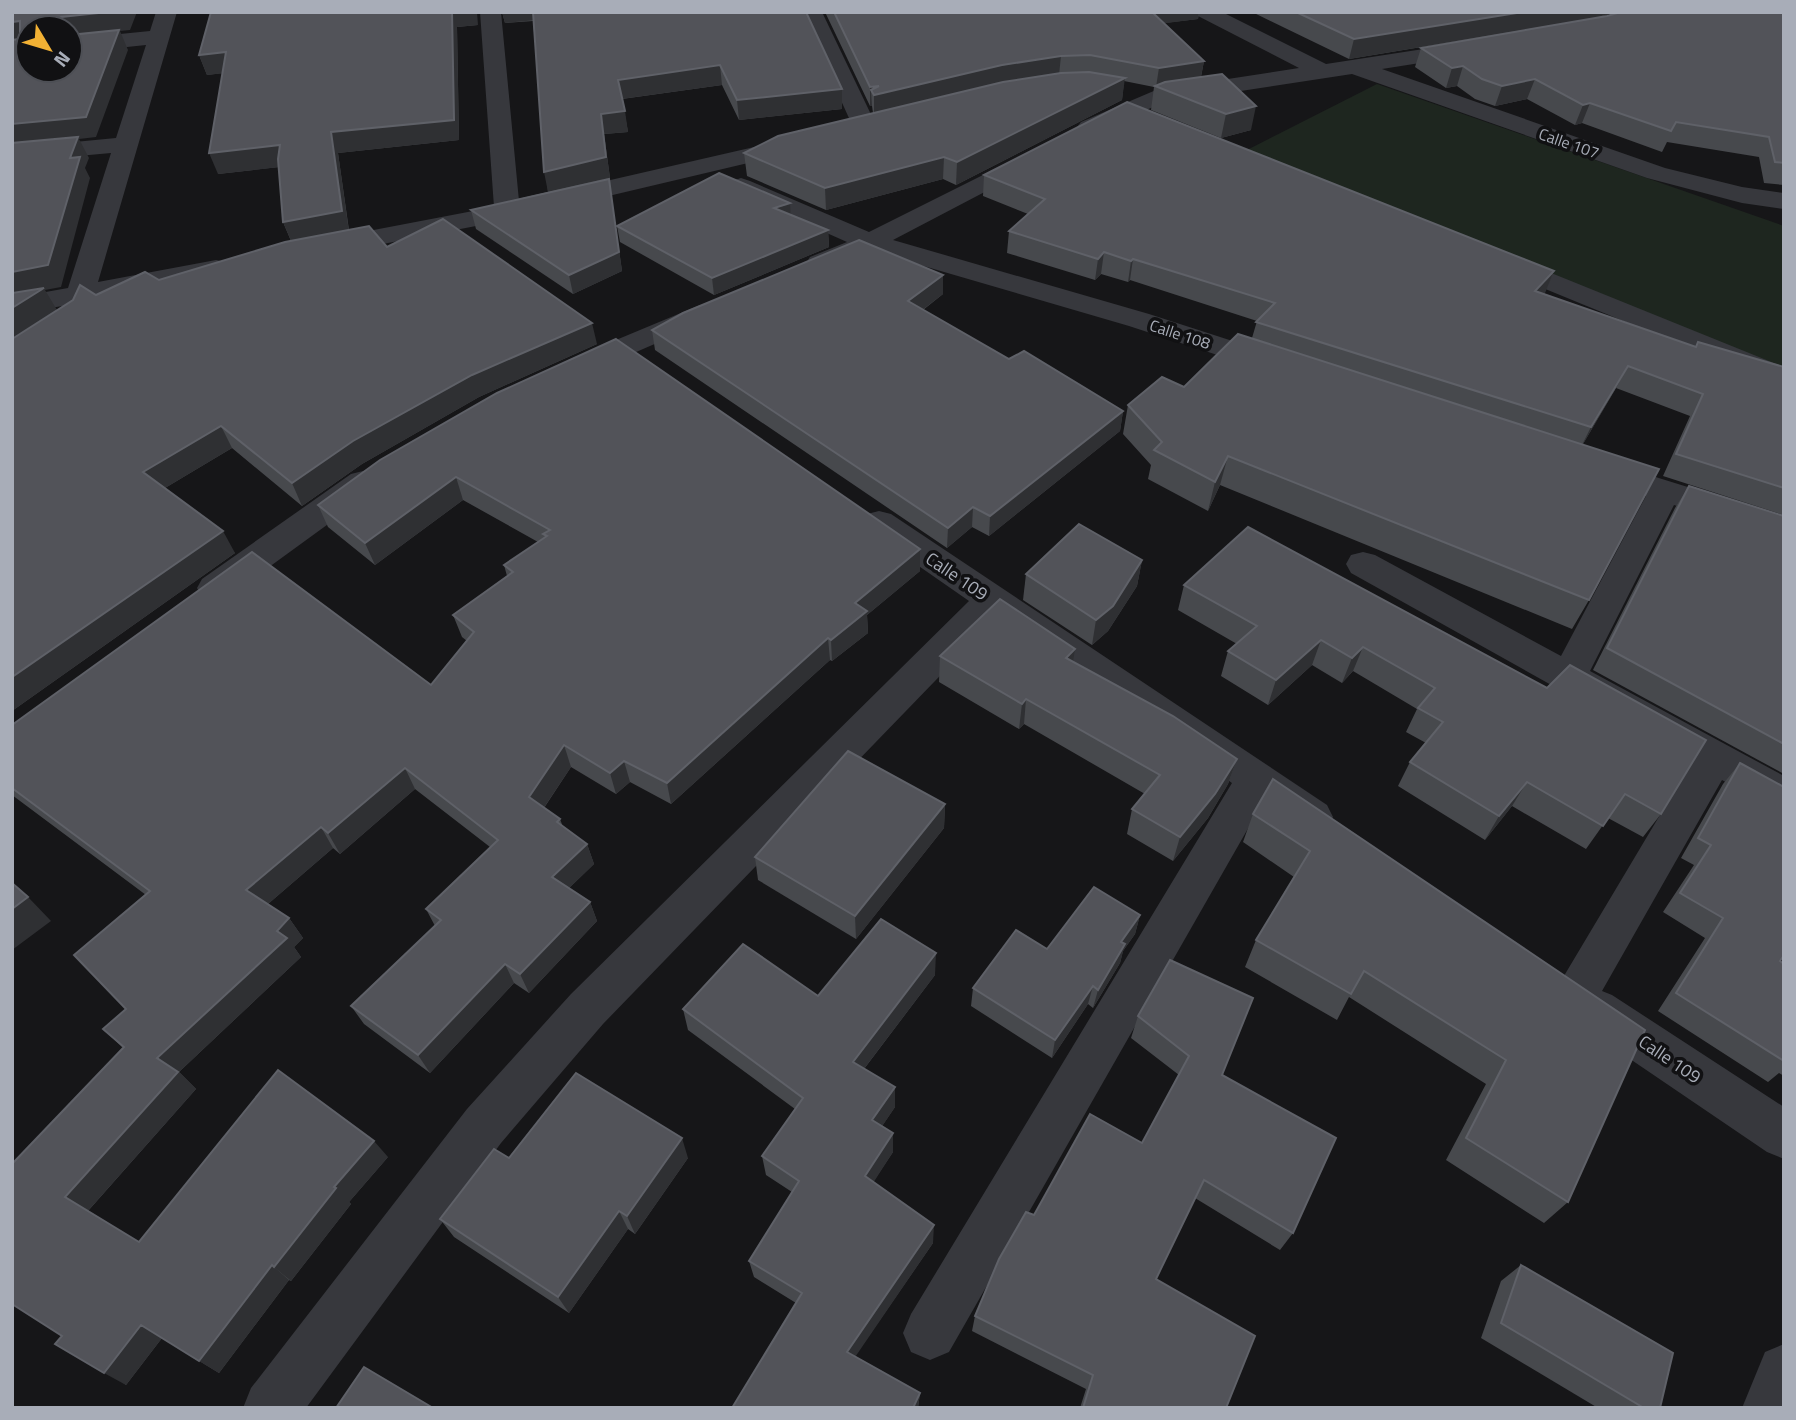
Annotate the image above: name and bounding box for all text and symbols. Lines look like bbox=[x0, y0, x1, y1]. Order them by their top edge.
north arrow bbox=[14, 14, 84, 84]
text: N bbox=[47, 46, 78, 74]
street label: Calle 107 bbox=[1536, 121, 1602, 165]
street label: Calle 108 bbox=[1147, 313, 1214, 355]
street label: Calle 109 bbox=[920, 545, 994, 607]
street label: Calle 109 bbox=[1633, 1028, 1707, 1090]

